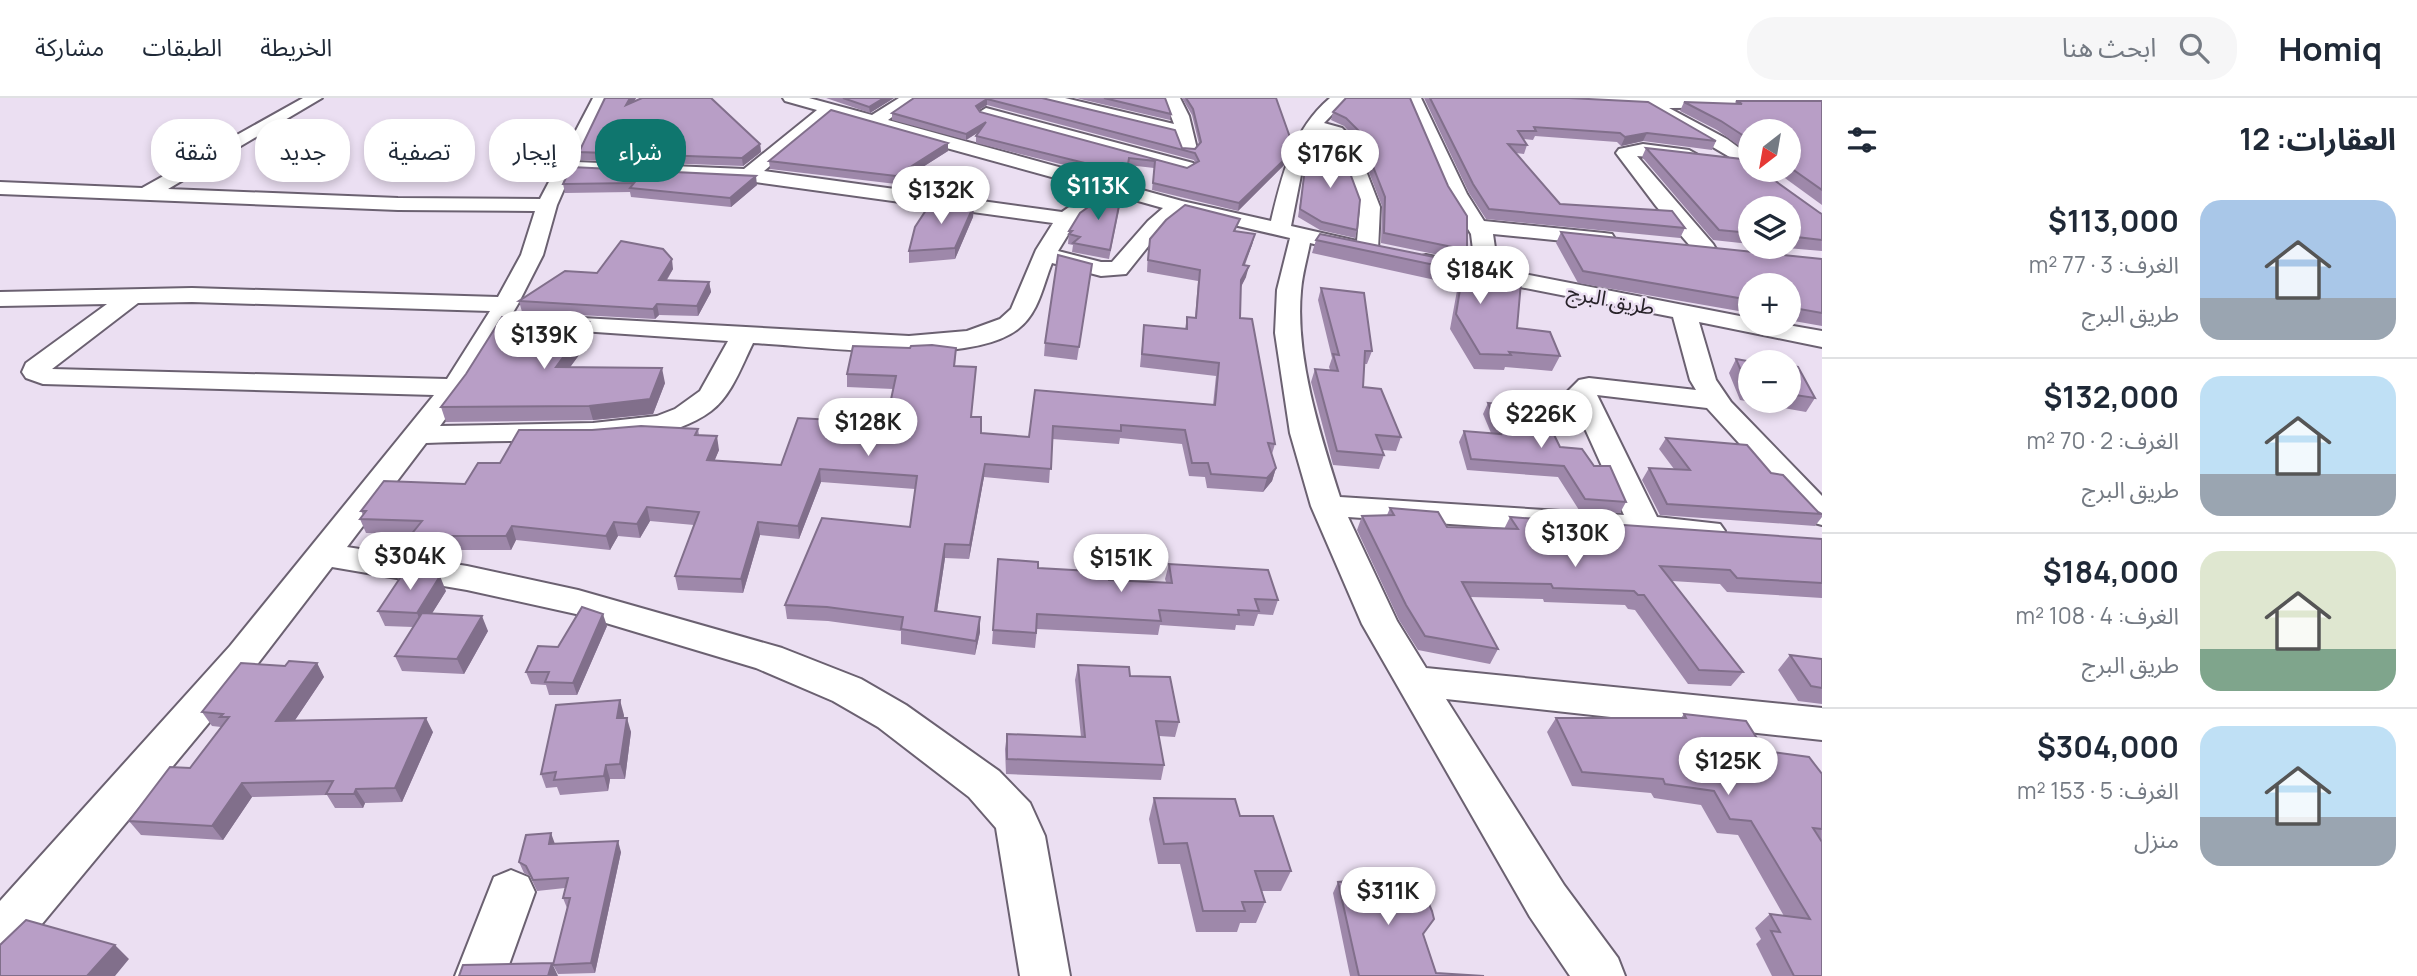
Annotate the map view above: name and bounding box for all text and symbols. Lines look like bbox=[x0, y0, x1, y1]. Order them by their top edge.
search box bbox=[1747, 17, 2237, 80]
text: Homiq bbox=[2279, 26, 2382, 71]
text: ابحث هنا bbox=[2062, 29, 2157, 65]
icon: search bbox=[2175, 29, 2213, 67]
text: مشاركة bbox=[35, 30, 104, 63]
text: الطبقات bbox=[142, 30, 222, 63]
text: الخريطة bbox=[260, 30, 332, 63]
text: العقارات: 12 bbox=[2239, 118, 2396, 159]
chip: شقة bbox=[151, 119, 241, 182]
chip: جديد bbox=[255, 119, 350, 182]
chip: تصفية bbox=[364, 119, 475, 182]
chip: إيجار bbox=[489, 119, 581, 182]
chip: شراء bbox=[595, 119, 686, 182]
north arrow bbox=[1738, 119, 1801, 182]
map controls bbox=[1738, 119, 1801, 413]
icon: filters bbox=[1843, 121, 1881, 159]
pin: $176K bbox=[1281, 130, 1379, 190]
text: $176K bbox=[1297, 137, 1363, 169]
pin: $113K bbox=[1049, 162, 1147, 222]
pin: $132K bbox=[892, 166, 990, 226]
text: $113K bbox=[1067, 169, 1129, 201]
text: $132K bbox=[908, 173, 974, 205]
button: layers bbox=[1738, 196, 1801, 259]
text: $113,000 bbox=[2048, 200, 2179, 241]
icon: home bbox=[2256, 228, 2340, 312]
pin: $184K bbox=[1431, 246, 1529, 306]
text: الغرف: 3 · 77 m² bbox=[2029, 248, 2179, 280]
text: $184K bbox=[1446, 253, 1514, 285]
button: + bbox=[1738, 273, 1801, 336]
street label: طريق البرج bbox=[1564, 277, 1657, 323]
text: طريق البرج bbox=[2082, 297, 2179, 329]
pin: $139K bbox=[495, 312, 593, 371]
text: $139K bbox=[510, 318, 578, 350]
button: − bbox=[1738, 350, 1801, 413]
text: $132,000 bbox=[2043, 376, 2179, 417]
pin: $226K bbox=[1492, 390, 1590, 450]
text: $226K bbox=[1505, 397, 1577, 429]
pin: $128K bbox=[819, 398, 917, 458]
icon: home bbox=[2256, 404, 2340, 488]
text: $128K bbox=[834, 405, 902, 437]
text: الغرف: 2 · 70 m² bbox=[2027, 424, 2179, 456]
text: طريق البرج bbox=[2082, 473, 2179, 505]
pin: $130K bbox=[1526, 510, 1624, 569]
text: $130K bbox=[1541, 516, 1609, 548]
pin: $304K bbox=[361, 532, 459, 592]
pin: $151K bbox=[1072, 534, 1170, 594]
text: $304K bbox=[374, 539, 446, 571]
text: $151K bbox=[1090, 541, 1152, 573]
text: $184,000 bbox=[2043, 551, 2179, 592]
icon: home bbox=[2256, 579, 2340, 663]
text: الغرف: 4 · 108 m² bbox=[2015, 599, 2179, 631]
text: طريق البرج bbox=[2082, 648, 2179, 680]
text: $304,000 bbox=[2037, 726, 2179, 767]
pin: $125K bbox=[1679, 738, 1777, 797]
text: $125K bbox=[1695, 744, 1761, 776]
icon: home bbox=[2256, 754, 2340, 838]
text: الغرف: 5 · 153 m² bbox=[2017, 774, 2179, 806]
text: منزل bbox=[2134, 823, 2179, 855]
pin: $311K bbox=[1339, 868, 1437, 927]
text: $311K bbox=[1357, 874, 1419, 906]

